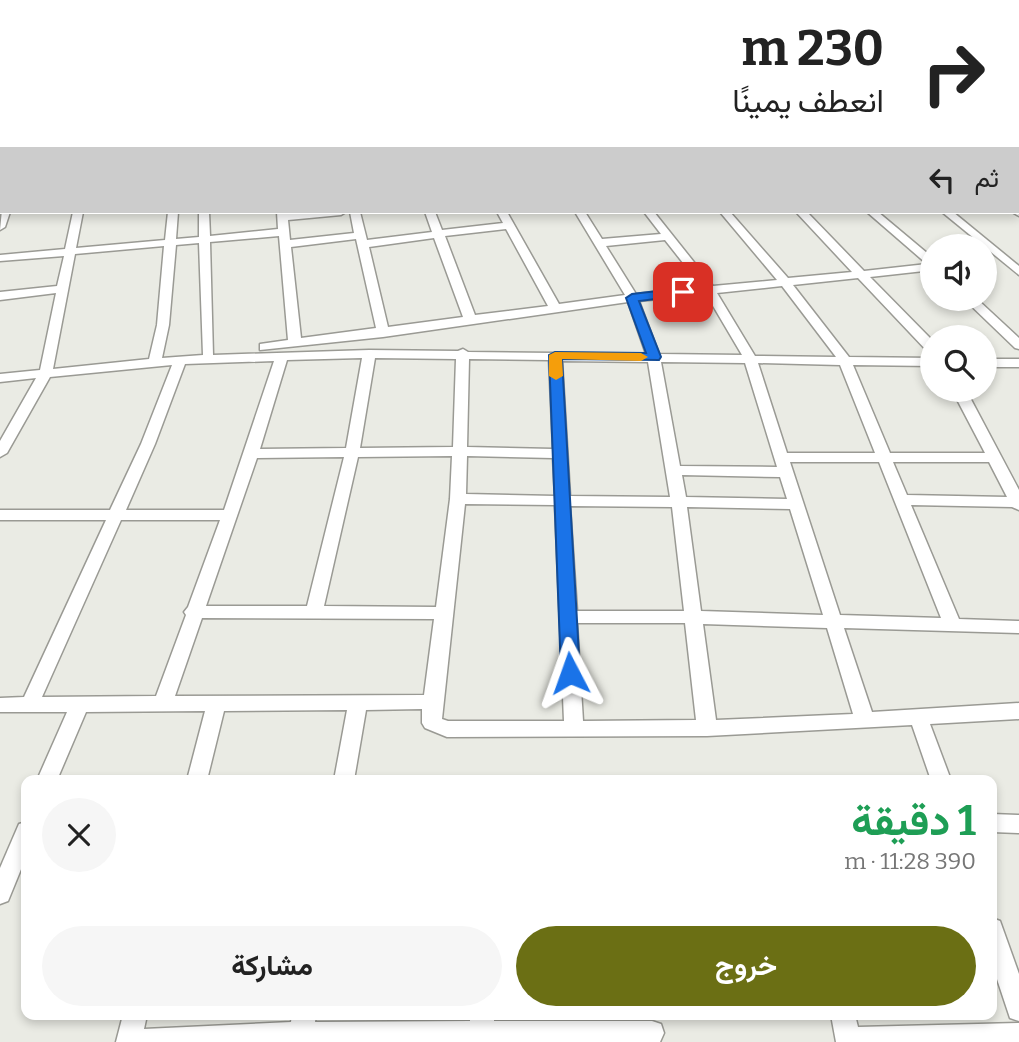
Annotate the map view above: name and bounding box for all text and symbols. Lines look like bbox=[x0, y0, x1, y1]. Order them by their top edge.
text: 230 m bbox=[741, 19, 884, 78]
icon: right bbox=[908, 28, 999, 119]
text: انعطف يمينًا bbox=[732, 82, 884, 120]
icon: left bbox=[923, 161, 961, 199]
text: ثم bbox=[975, 163, 999, 194]
map controls bbox=[920, 234, 997, 402]
button: sound bbox=[920, 234, 997, 311]
pin bbox=[653, 262, 713, 322]
icon: arrive bbox=[664, 273, 702, 311]
button: search bbox=[920, 325, 997, 402]
position arrow bbox=[533, 636, 607, 710]
text: 1 دقيقة bbox=[851, 796, 976, 846]
button: close bbox=[42, 798, 116, 872]
text: 390 m · 11:28 bbox=[844, 847, 976, 875]
button: مشاركة bbox=[42, 926, 502, 1006]
button: خروج bbox=[516, 926, 976, 1006]

